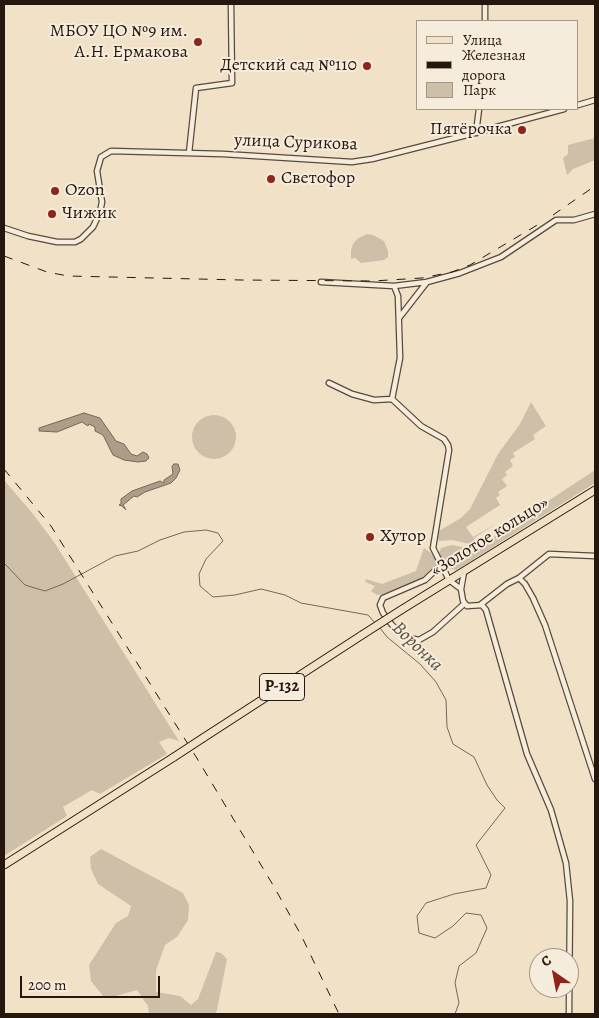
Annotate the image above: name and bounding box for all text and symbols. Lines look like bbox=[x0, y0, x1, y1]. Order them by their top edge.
legend bbox=[416, 20, 579, 110]
place label: МБОУ ЦО №9 им. А.Н. Ермакова bbox=[50, 21, 188, 64]
text: Улица bbox=[463, 30, 502, 50]
marker: МБОУ ЦО №9 им. А.Н. Ермакова bbox=[192, 36, 204, 48]
text: Железная дорога bbox=[462, 45, 526, 85]
place label: Детский сад №110 bbox=[220, 55, 357, 77]
marker: Детский сад №110 bbox=[361, 60, 373, 72]
text: Парк bbox=[463, 80, 496, 100]
place label: Пятёрочка bbox=[430, 119, 512, 141]
marker: Пятёрочка bbox=[516, 124, 528, 136]
street label: улица Сурикова bbox=[234, 130, 358, 156]
place label: Светофор bbox=[281, 168, 355, 190]
marker: Светофор bbox=[265, 173, 277, 185]
place label: Ozon bbox=[65, 180, 105, 202]
marker: Ozon bbox=[49, 185, 61, 197]
place label: Чижик bbox=[62, 203, 117, 225]
marker: Чижик bbox=[46, 208, 58, 220]
street label: «Золотое кольцо» bbox=[427, 492, 553, 582]
place label: Хутор bbox=[380, 526, 426, 548]
marker: Хутор bbox=[364, 531, 376, 543]
water label: Воронка bbox=[387, 617, 447, 677]
road number: Р-132 bbox=[260, 674, 304, 700]
north arrow bbox=[529, 948, 579, 998]
text: С bbox=[537, 951, 555, 971]
scale bar bbox=[22, 966, 162, 998]
text: 200 m bbox=[28, 975, 67, 995]

